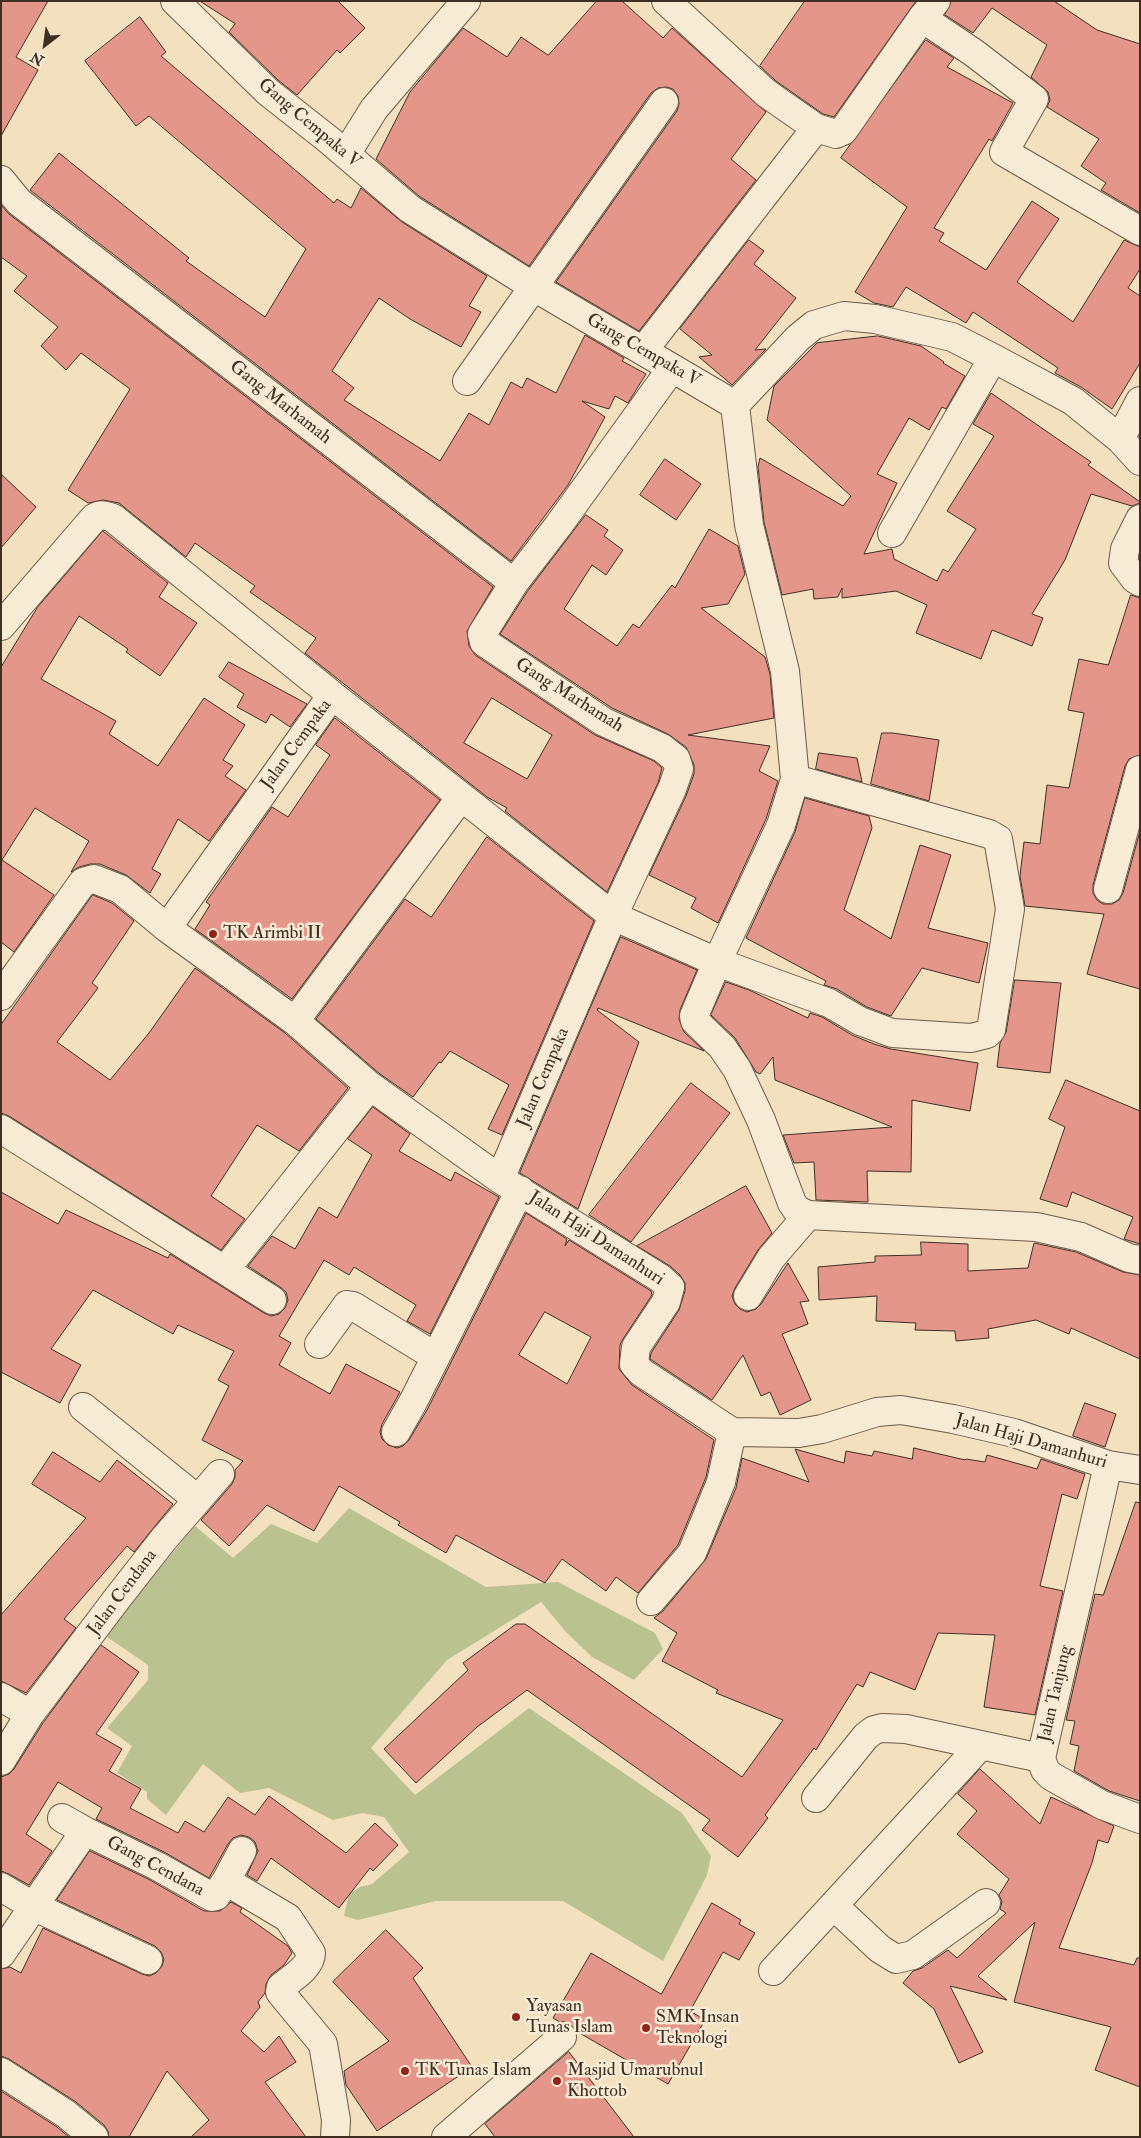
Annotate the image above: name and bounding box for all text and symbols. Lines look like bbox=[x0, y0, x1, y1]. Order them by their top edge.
north arrow bbox=[20, 20, 70, 70]
text: N bbox=[28, 48, 47, 69]
street label: Gang Cempaka V bbox=[253, 75, 365, 173]
street label: Gang Cempaka V bbox=[582, 310, 704, 392]
street label: Gang Marhamah bbox=[225, 356, 335, 450]
street label: Gang Marhamah bbox=[511, 654, 627, 738]
street label: Jalan Cempaka bbox=[257, 696, 337, 794]
place label: TK Arimbi II bbox=[223, 923, 321, 945]
marker: TK Arimbi II bbox=[207, 928, 219, 940]
street label: Jalan Cempaka bbox=[513, 1025, 575, 1131]
street label: Jalan Haji Damanhuri bbox=[524, 1187, 668, 1291]
street label: Jalan Haji Damanhuri bbox=[953, 1410, 1109, 1474]
street label: Jalan Cendana bbox=[84, 1546, 162, 1640]
street label: Jalan Tanjung bbox=[1034, 1643, 1078, 1745]
street label: Gang Cendana bbox=[103, 1832, 207, 1902]
place label: Yayasan Tunas Islam bbox=[526, 1996, 613, 2038]
place label: SMK Insan Teknologi bbox=[656, 2007, 739, 2050]
marker: Yayasan Tunas Islam bbox=[510, 2011, 522, 2023]
marker: SMK Insan Teknologi bbox=[640, 2022, 652, 2034]
place label: TK Tunas Islam bbox=[415, 2060, 532, 2082]
place label: Masjid Umarubnul Khottob bbox=[567, 2060, 703, 2102]
marker: TK Tunas Islam bbox=[399, 2065, 411, 2077]
marker: Masjid Umarubnul Khottob bbox=[551, 2075, 563, 2087]

